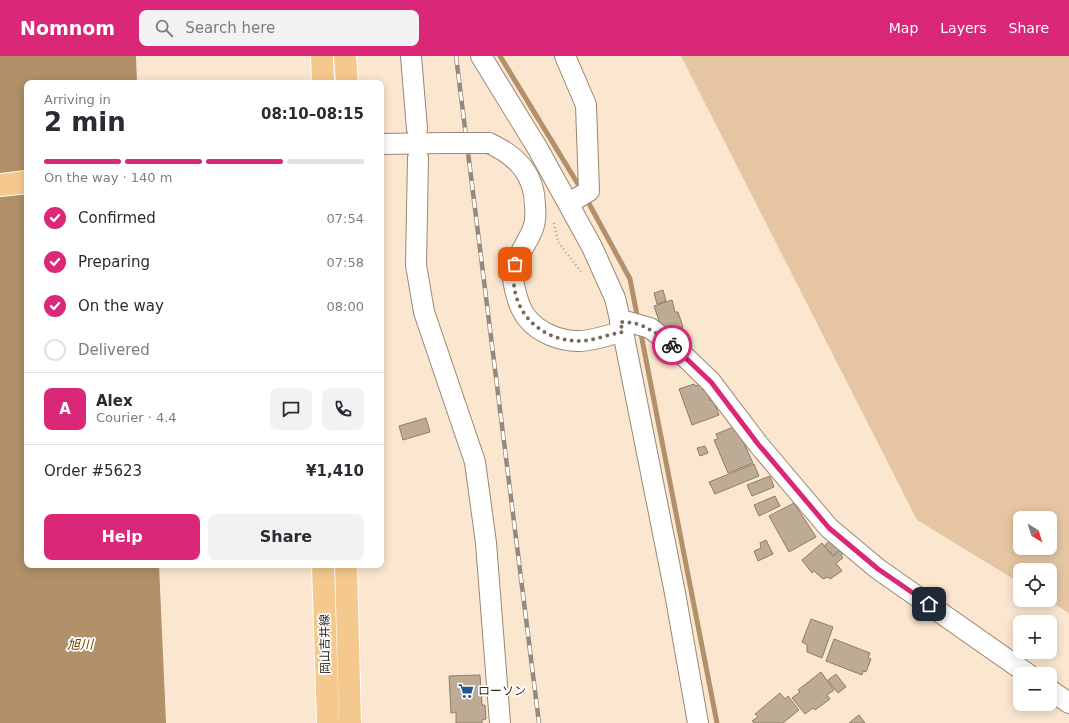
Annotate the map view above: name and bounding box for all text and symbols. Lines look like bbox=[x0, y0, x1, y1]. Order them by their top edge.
search box bbox=[139, 10, 419, 46]
text: Nomnom bbox=[20, 17, 115, 39]
icon: search bbox=[153, 17, 175, 39]
text: Search here bbox=[185, 19, 275, 37]
text: Map bbox=[889, 20, 918, 36]
text: Layers bbox=[940, 20, 987, 36]
text: Share bbox=[1009, 20, 1049, 36]
text: Arriving in bbox=[44, 92, 111, 107]
text: 08:10–08:15 bbox=[261, 105, 364, 123]
text: 2 min bbox=[44, 107, 126, 137]
text: On the way · 140 m bbox=[44, 170, 172, 185]
icon: check bbox=[44, 207, 66, 229]
text: Confirmed bbox=[78, 209, 156, 227]
text: 07:54 bbox=[327, 211, 364, 226]
pin bbox=[498, 247, 532, 281]
icon: check bbox=[44, 251, 66, 273]
text: Preparing bbox=[78, 253, 150, 271]
icon: bag bbox=[504, 253, 526, 275]
text: 07:58 bbox=[327, 255, 364, 270]
icon: check bbox=[44, 295, 66, 317]
text: On the way bbox=[78, 297, 164, 315]
text: 08:00 bbox=[327, 299, 364, 314]
courier bbox=[652, 325, 692, 365]
icon: bike bbox=[661, 334, 683, 356]
text: Delivered bbox=[78, 341, 150, 359]
button: chat bbox=[270, 388, 312, 430]
button: phone bbox=[322, 388, 364, 430]
text: Alex bbox=[96, 392, 133, 410]
text: A bbox=[59, 400, 71, 418]
text: Courier · 4.4 bbox=[96, 410, 177, 425]
text: Order #5623 bbox=[44, 462, 142, 480]
text: ¥1,410 bbox=[306, 462, 364, 480]
north arrow bbox=[1013, 511, 1057, 555]
map controls bbox=[1013, 511, 1057, 711]
button: Help bbox=[44, 514, 200, 560]
button: Share bbox=[208, 514, 364, 560]
button: locate bbox=[1013, 563, 1057, 607]
pin bbox=[912, 587, 946, 621]
icon: home bbox=[918, 593, 940, 615]
street label: 岡山吉井線 bbox=[317, 614, 333, 674]
button: + bbox=[1013, 615, 1057, 659]
water label: 旭川 bbox=[67, 637, 95, 652]
button: − bbox=[1013, 667, 1057, 711]
supermarket icon: ローソン bbox=[457, 682, 475, 700]
place label: ローソン bbox=[478, 684, 526, 698]

